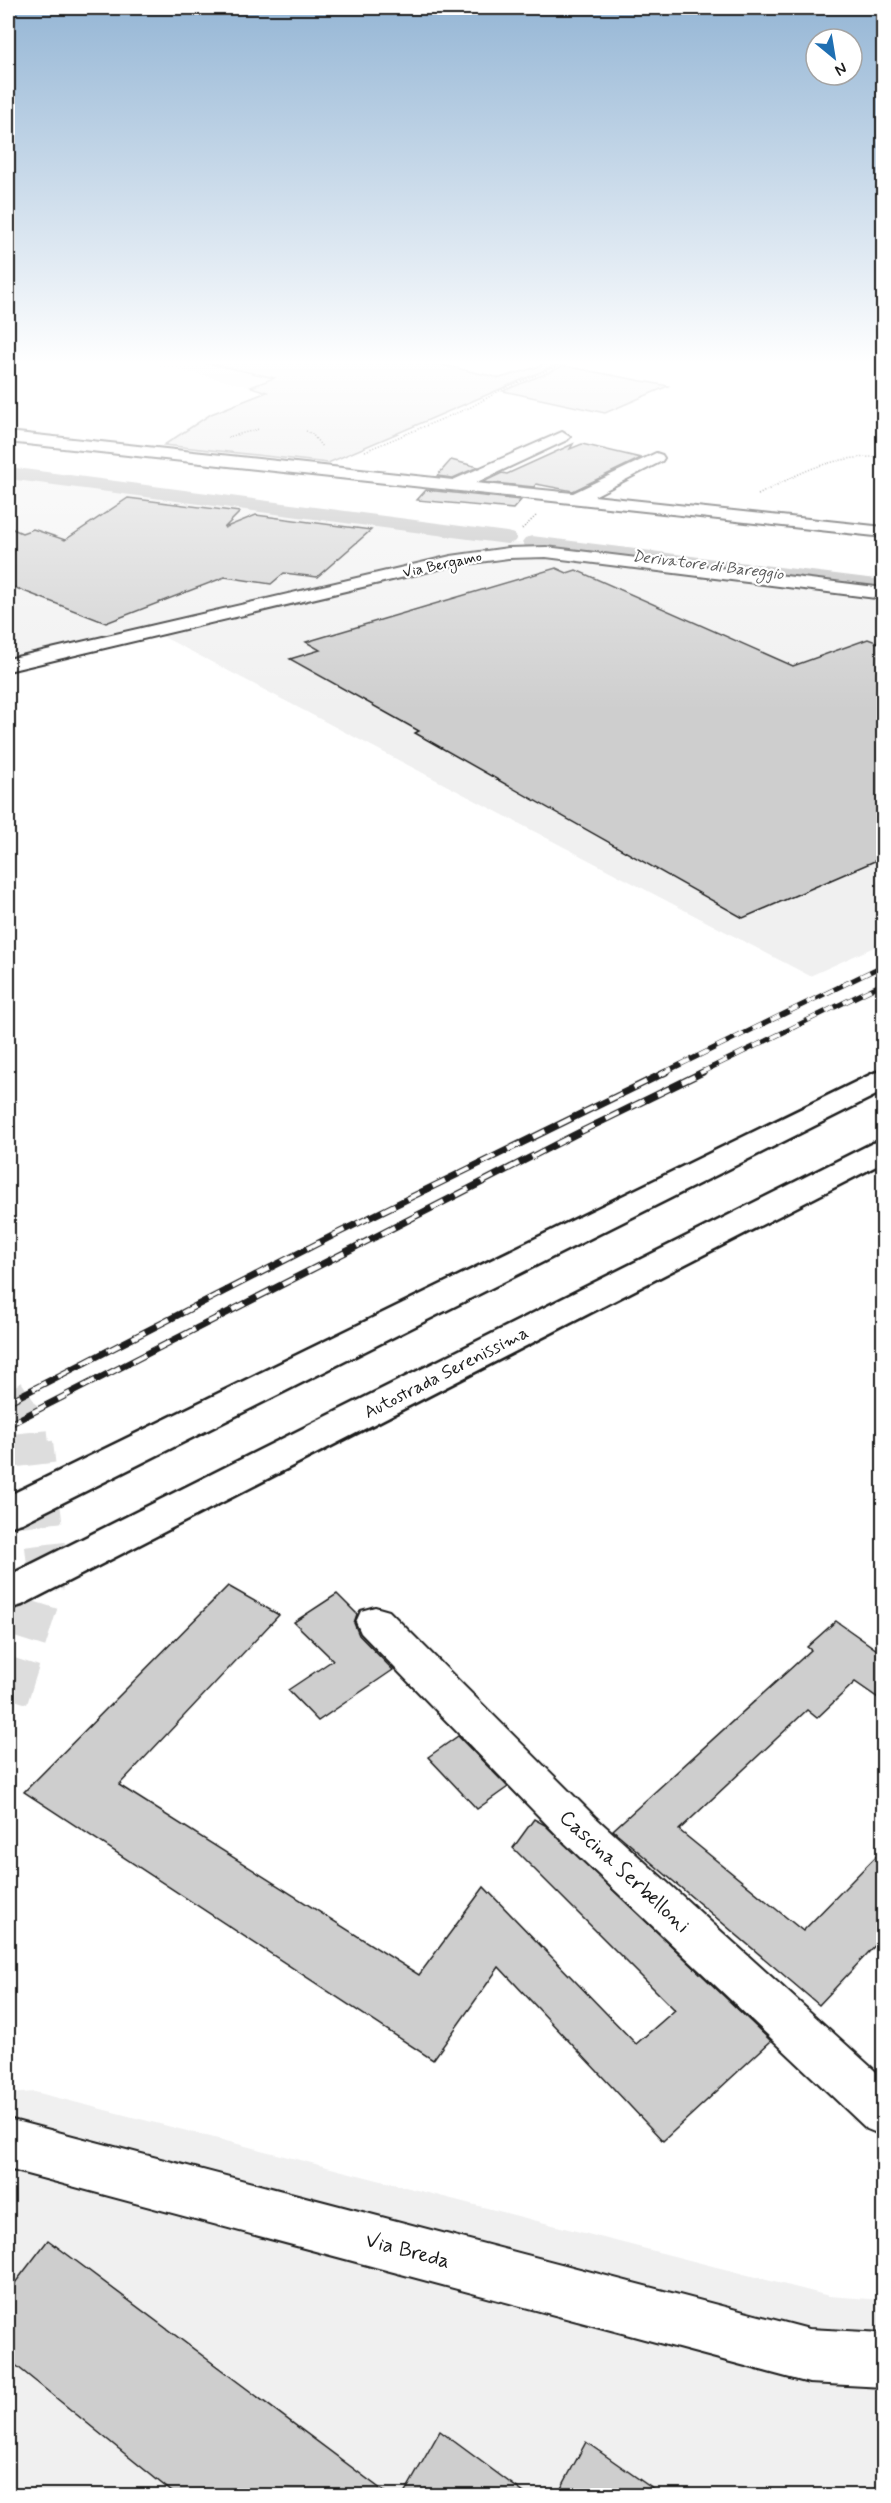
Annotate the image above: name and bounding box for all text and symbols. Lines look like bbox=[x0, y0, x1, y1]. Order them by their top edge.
north arrow bbox=[804, 27, 864, 87]
text: N bbox=[831, 57, 851, 80]
water label: Derivatore di Bareggio bbox=[631, 546, 786, 587]
street label: Via Bergamo bbox=[401, 547, 484, 584]
street label: Autostrada Serenissima bbox=[360, 1321, 533, 1425]
street label: Cascina Serbelloni bbox=[553, 1804, 696, 1940]
street label: Via Breda bbox=[362, 2226, 453, 2276]

